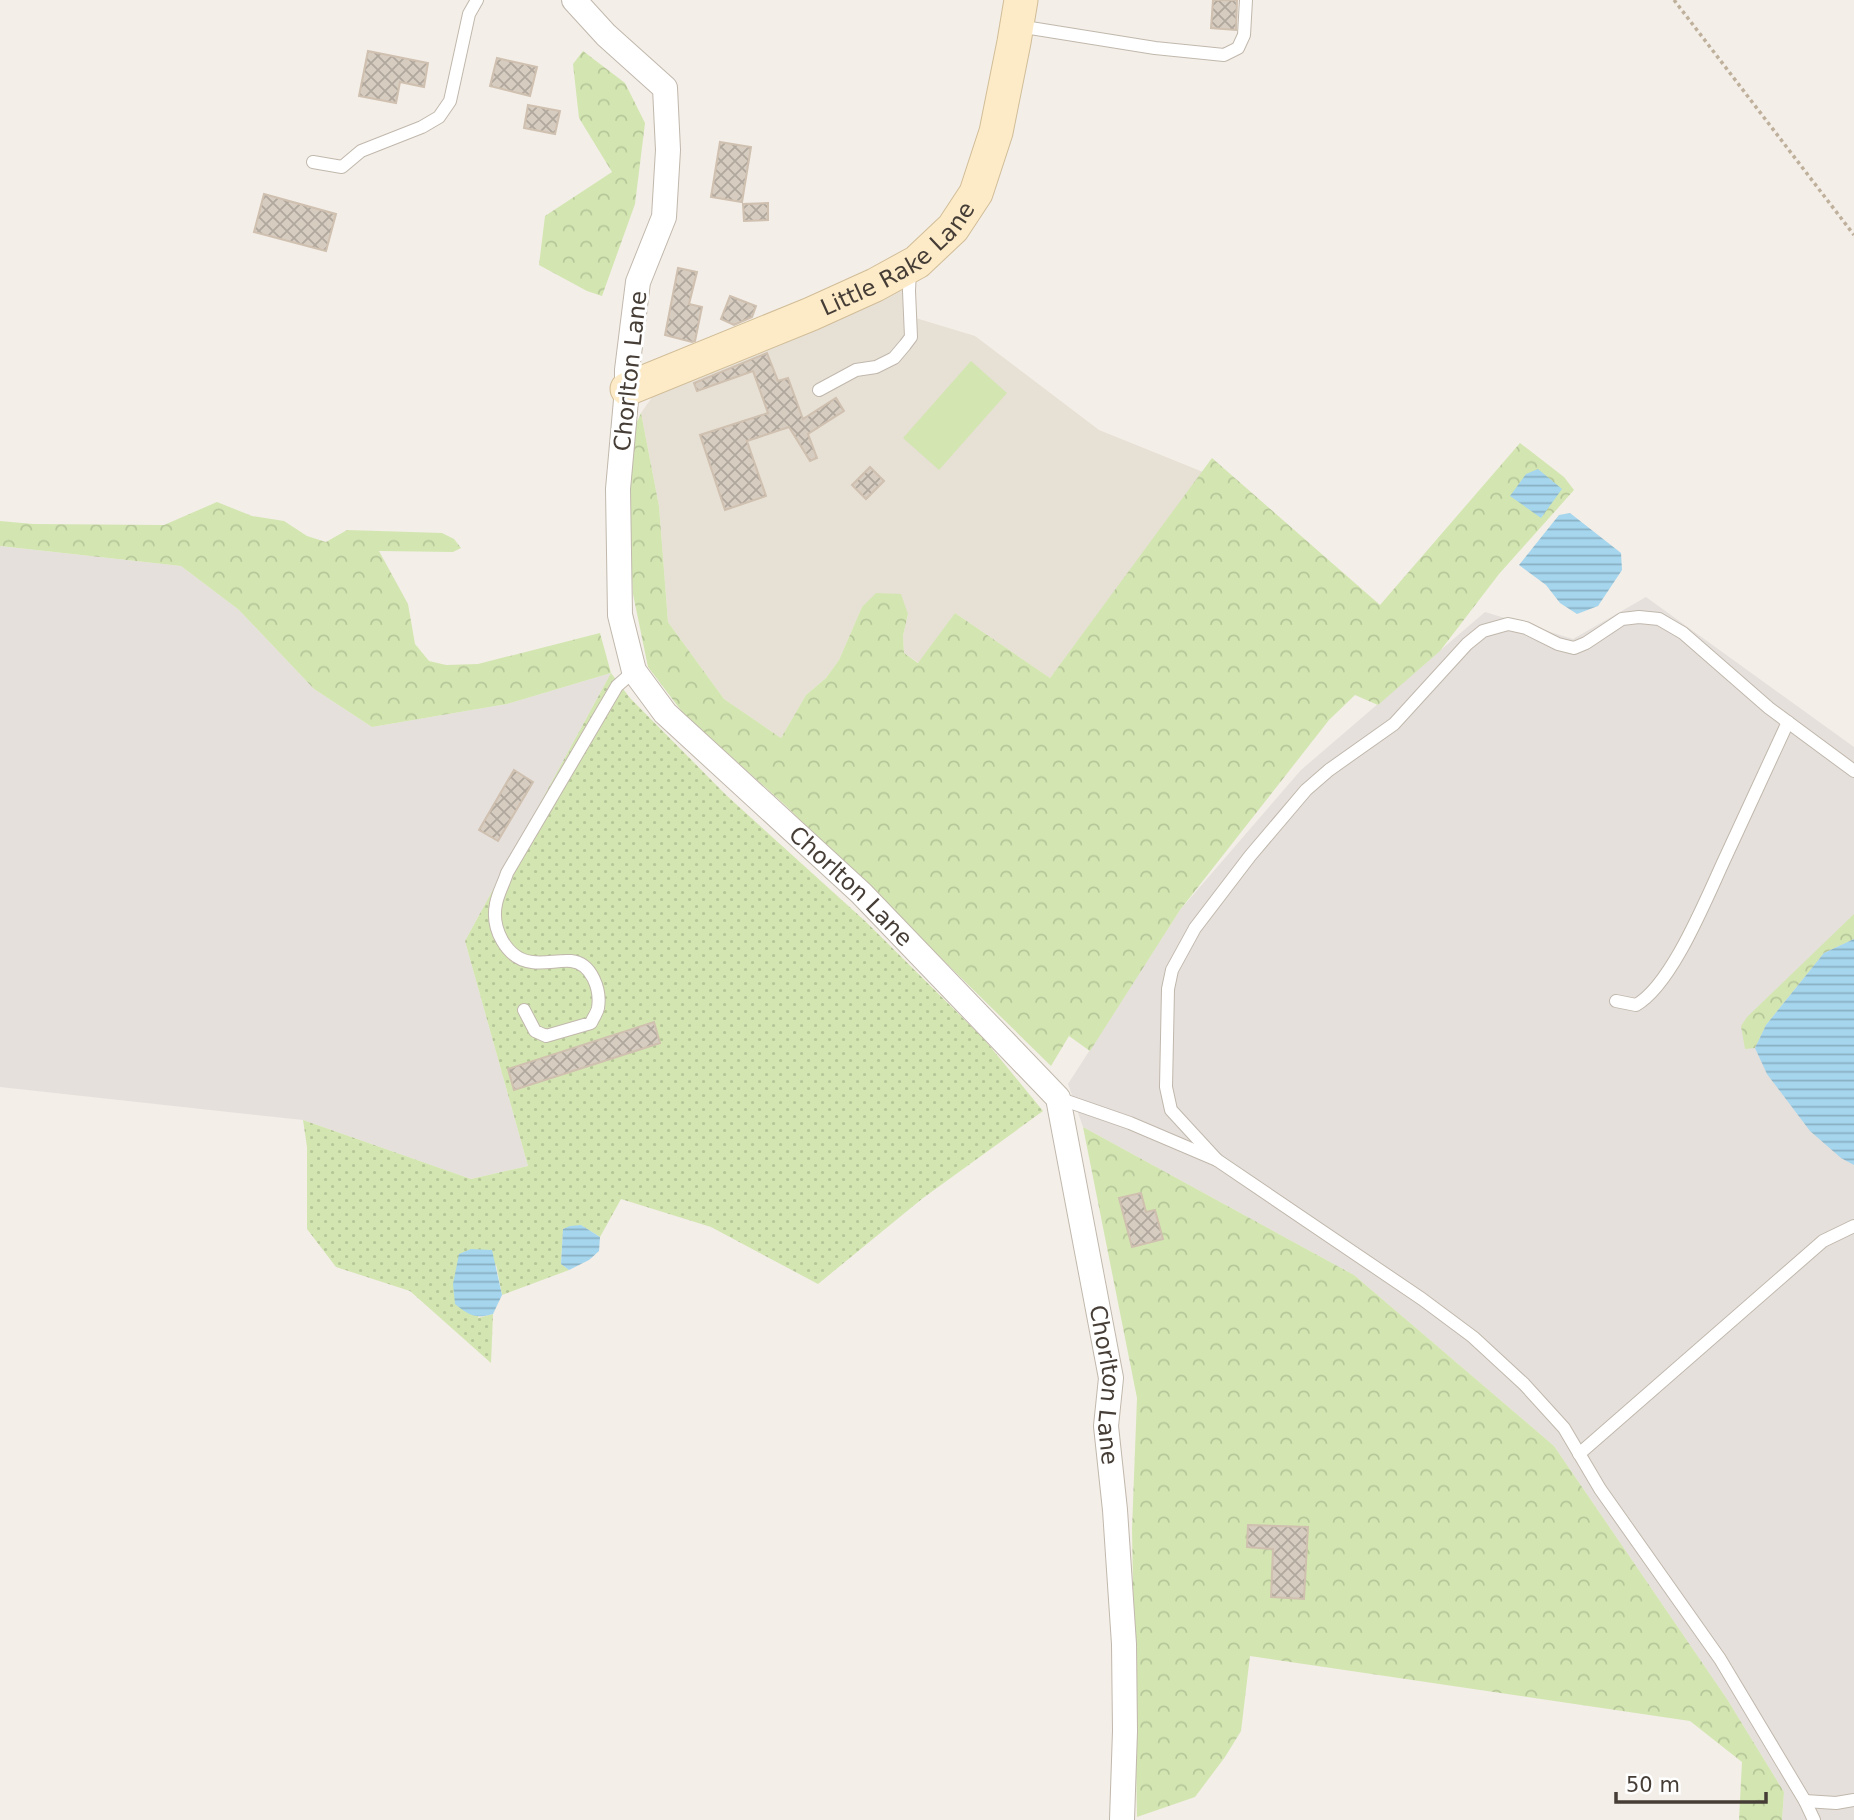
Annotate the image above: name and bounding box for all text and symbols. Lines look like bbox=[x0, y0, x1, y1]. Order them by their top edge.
street label: Little Rake Lane bbox=[817, 197, 980, 321]
street label: Chorlton Lane bbox=[609, 289, 651, 453]
street label: Chorlton Lane bbox=[784, 821, 918, 951]
street label: Chorlton Lane bbox=[1084, 1303, 1124, 1466]
scale bar bbox=[1616, 1760, 1766, 1804]
text: 50 m bbox=[1626, 1773, 1680, 1797]

